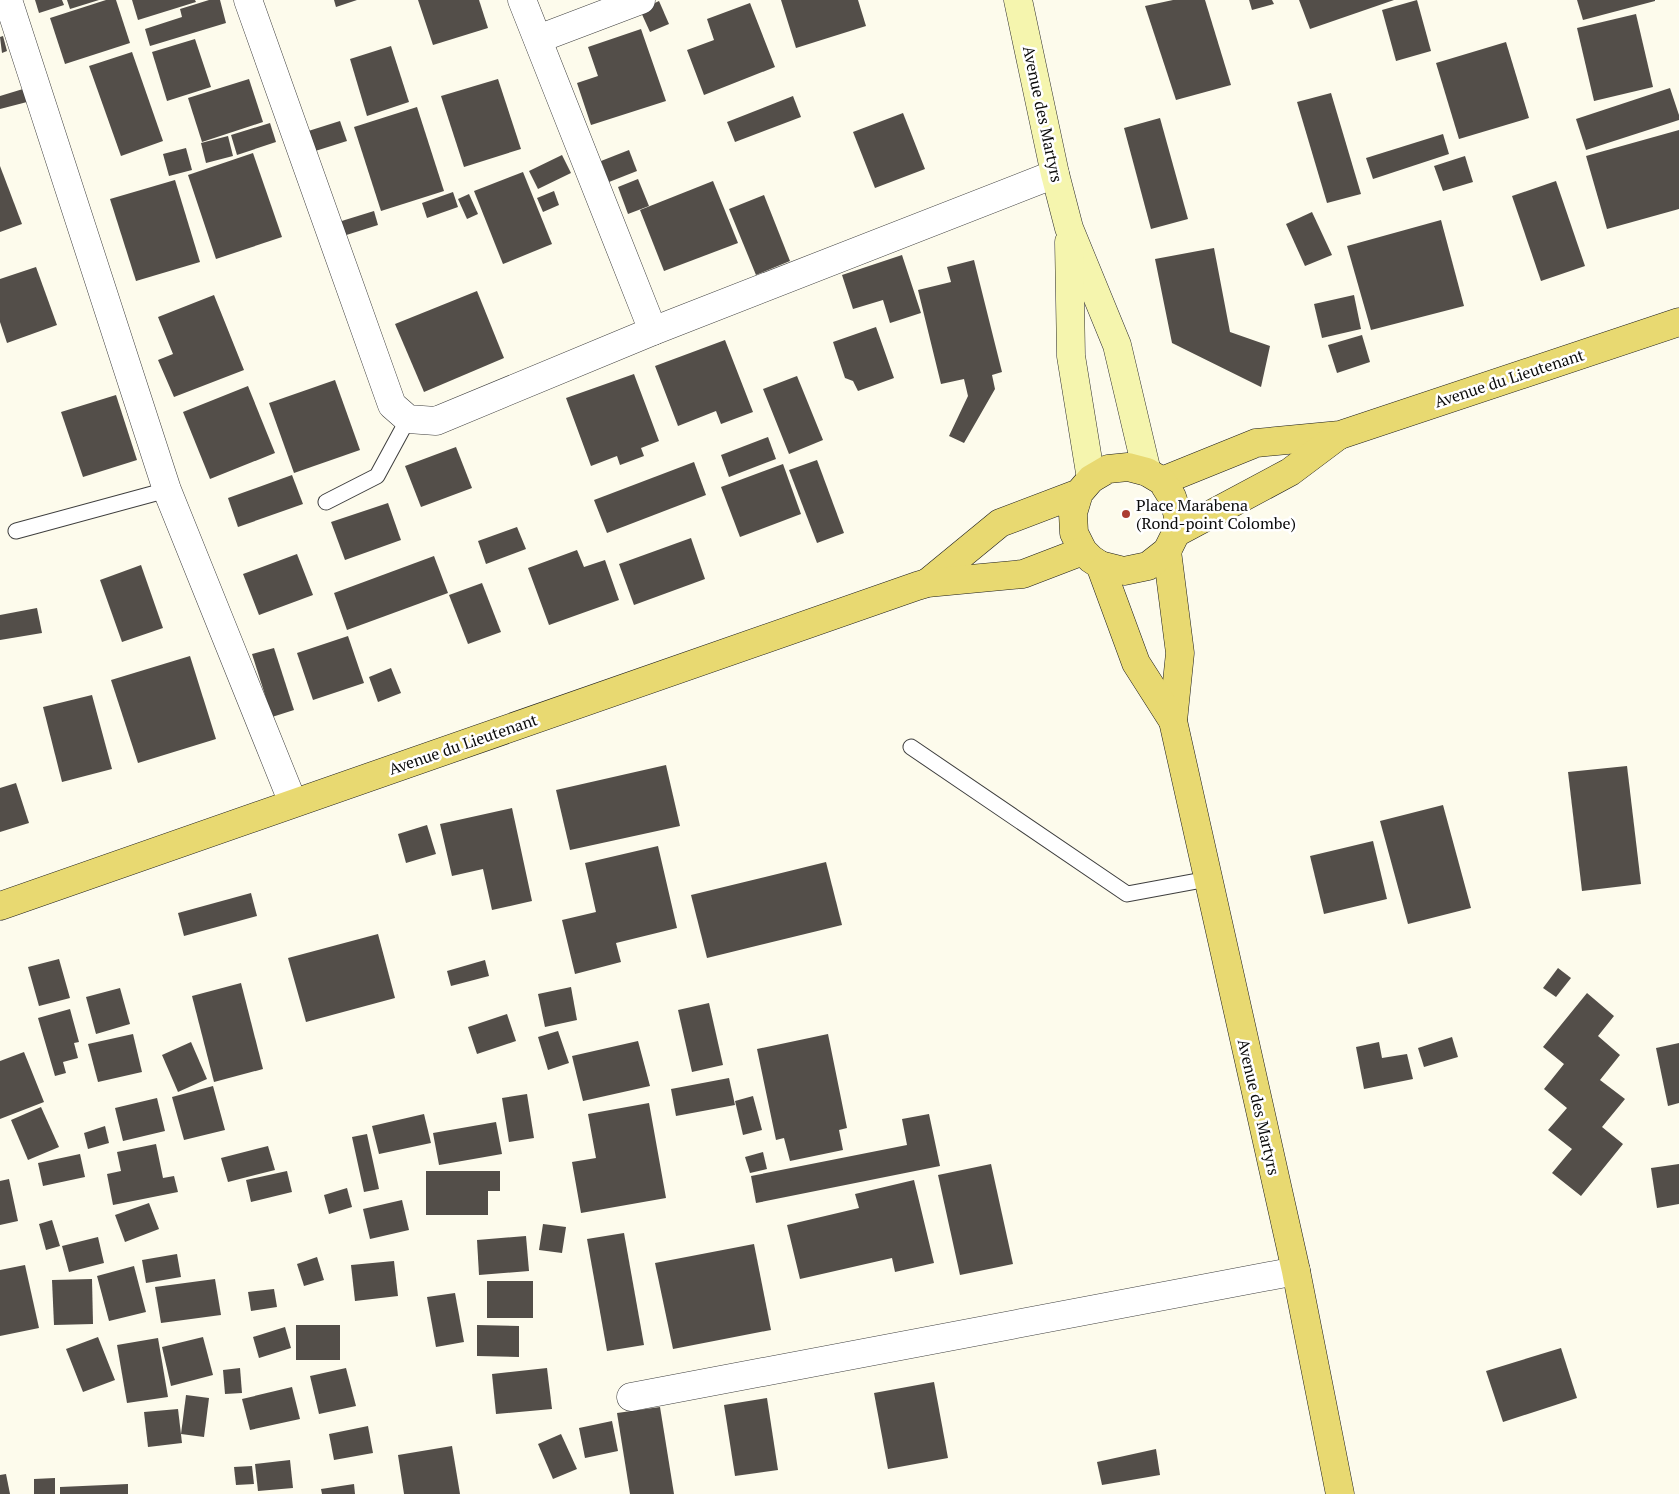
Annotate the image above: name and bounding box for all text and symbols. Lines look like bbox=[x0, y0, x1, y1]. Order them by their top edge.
street label: Avenue des Martyrs bbox=[1018, 44, 1068, 184]
street label: Avenue du Lieutenant bbox=[1431, 343, 1587, 413]
place label: Place Marabena (Rond-point Colombe) bbox=[1136, 494, 1296, 534]
marker: Place Marabena (Rond-point Colombe) bbox=[1120, 508, 1132, 520]
street label: Avenue du Lieutenant bbox=[386, 708, 540, 780]
street label: Avenue des Martyrs bbox=[1233, 1037, 1285, 1177]

